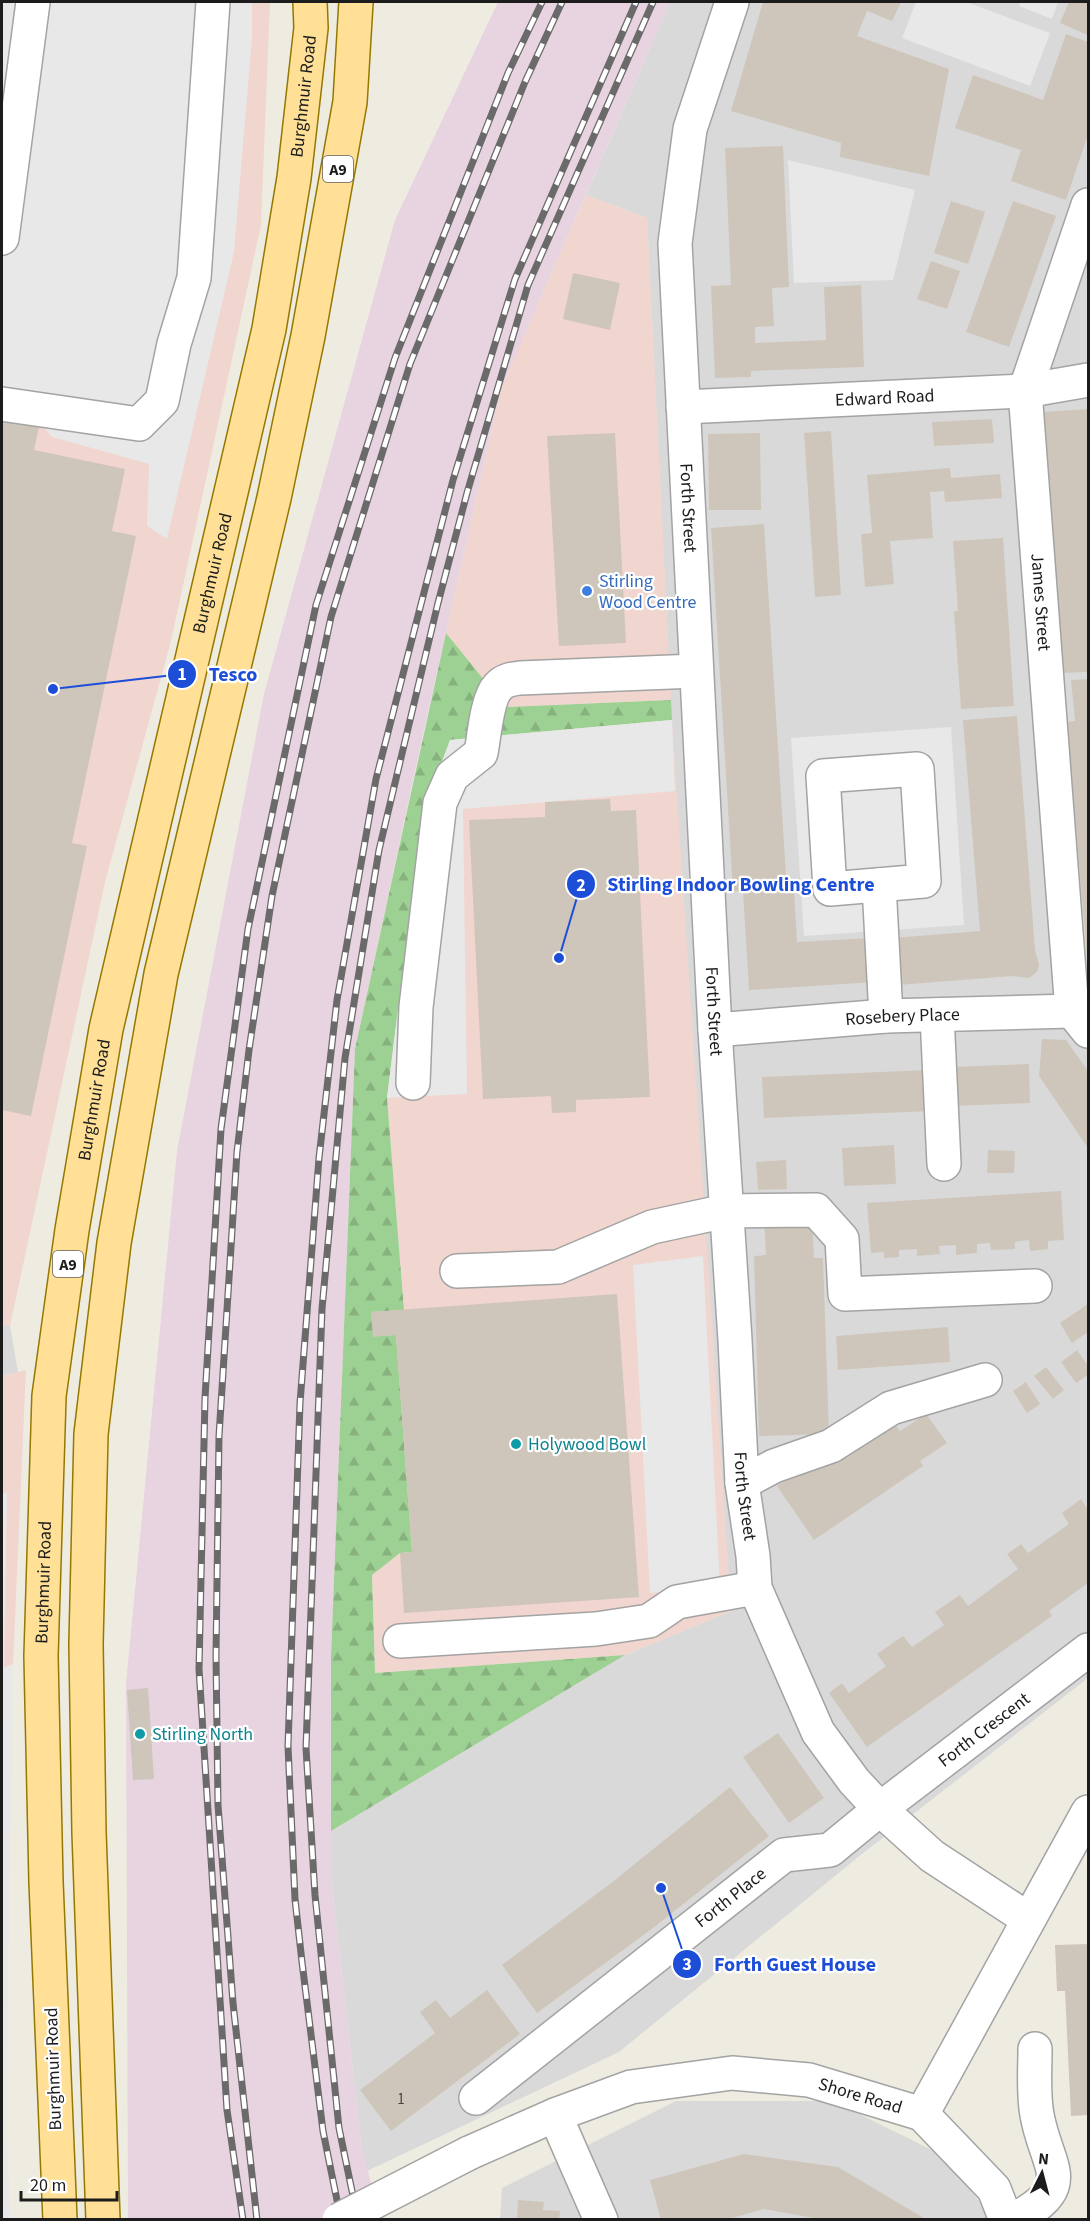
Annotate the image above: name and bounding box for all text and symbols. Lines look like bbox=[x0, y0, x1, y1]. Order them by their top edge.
street label: Burghmuir Road bbox=[284, 34, 323, 159]
road number: A9 bbox=[323, 156, 353, 182]
street label: Edward Road bbox=[835, 383, 935, 413]
street label: Forth Street bbox=[673, 463, 703, 553]
street label: Burghmuir Road bbox=[187, 510, 239, 636]
street label: James Street bbox=[1024, 552, 1057, 652]
place label: Stirling Wood Centre bbox=[599, 569, 696, 615]
marker: Stirling Wood Centre bbox=[580, 584, 594, 598]
callout: Tesco bbox=[167, 655, 270, 693]
text: Tesco bbox=[209, 661, 257, 689]
text: 1 bbox=[177, 662, 187, 687]
callout: Stirling Indoor Bowling Centre bbox=[566, 865, 887, 903]
text: Stirling Indoor Bowling Centre bbox=[607, 871, 875, 899]
text: 2 bbox=[576, 873, 586, 898]
street label: Forth Street bbox=[699, 966, 729, 1057]
street label: Rosebery Place bbox=[844, 1002, 960, 1032]
street label: Burghmuir Road bbox=[72, 1037, 117, 1163]
road number: A9 bbox=[53, 1251, 83, 1277]
place label: Holywood Bowl bbox=[528, 1432, 646, 1457]
marker: Holywood Bowl bbox=[509, 1437, 523, 1451]
street label: Forth Street bbox=[727, 1451, 763, 1542]
street label: Burghmuir Road bbox=[29, 1521, 58, 1644]
street label: Forth Crescent bbox=[933, 1687, 1035, 1773]
place label: Stirling North bbox=[152, 1722, 253, 1747]
marker: Stirling North bbox=[133, 1727, 147, 1741]
street label: Forth Place bbox=[690, 1862, 772, 1934]
callout: Forth Guest House bbox=[672, 1945, 888, 1983]
text: Forth Guest House bbox=[714, 1951, 876, 1979]
text: 3 bbox=[682, 1952, 692, 1977]
street label: Burghmuir Road bbox=[39, 2007, 68, 2131]
street label: Shore Road bbox=[815, 2072, 905, 2120]
house number: 1 bbox=[397, 2089, 405, 2110]
north arrow bbox=[1012, 2143, 1072, 2203]
text: N bbox=[1037, 2148, 1050, 2171]
scale bar bbox=[21, 2164, 117, 2202]
text: 20 m bbox=[30, 2173, 66, 2198]

